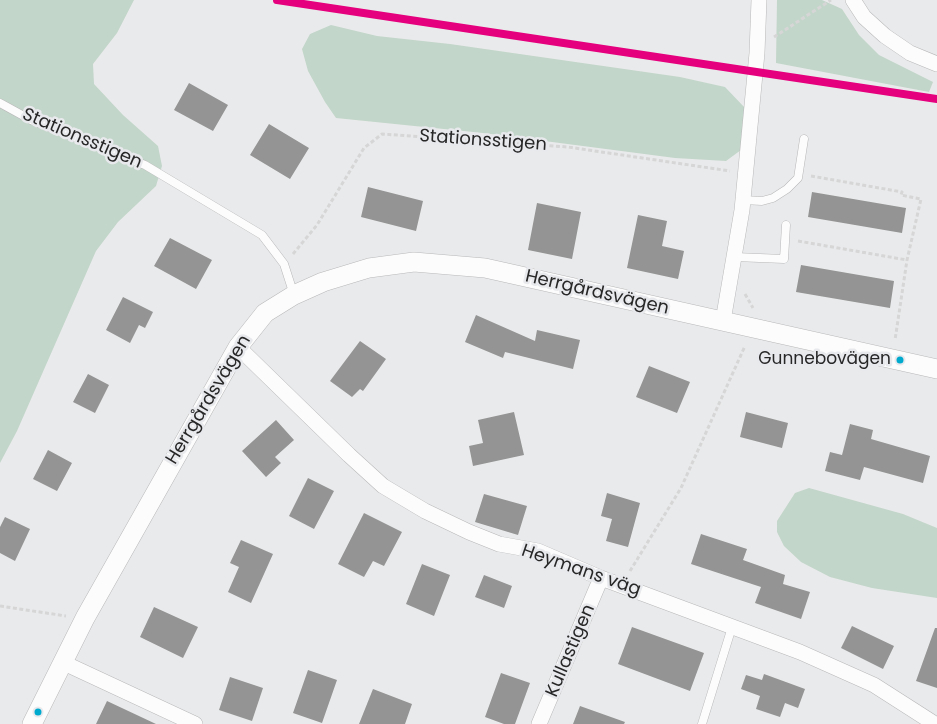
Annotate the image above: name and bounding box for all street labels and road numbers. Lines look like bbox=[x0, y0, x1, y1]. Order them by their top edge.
street label: Stationsstigen bbox=[19, 104, 145, 174]
street label: Stationsstigen bbox=[418, 126, 548, 156]
street label: Herrgårdsvägen bbox=[523, 266, 671, 320]
street label: Herrgårdsvägen bbox=[162, 332, 256, 468]
street label: Heymans väg bbox=[519, 541, 643, 601]
street label: Kullastigen bbox=[542, 601, 600, 701]

